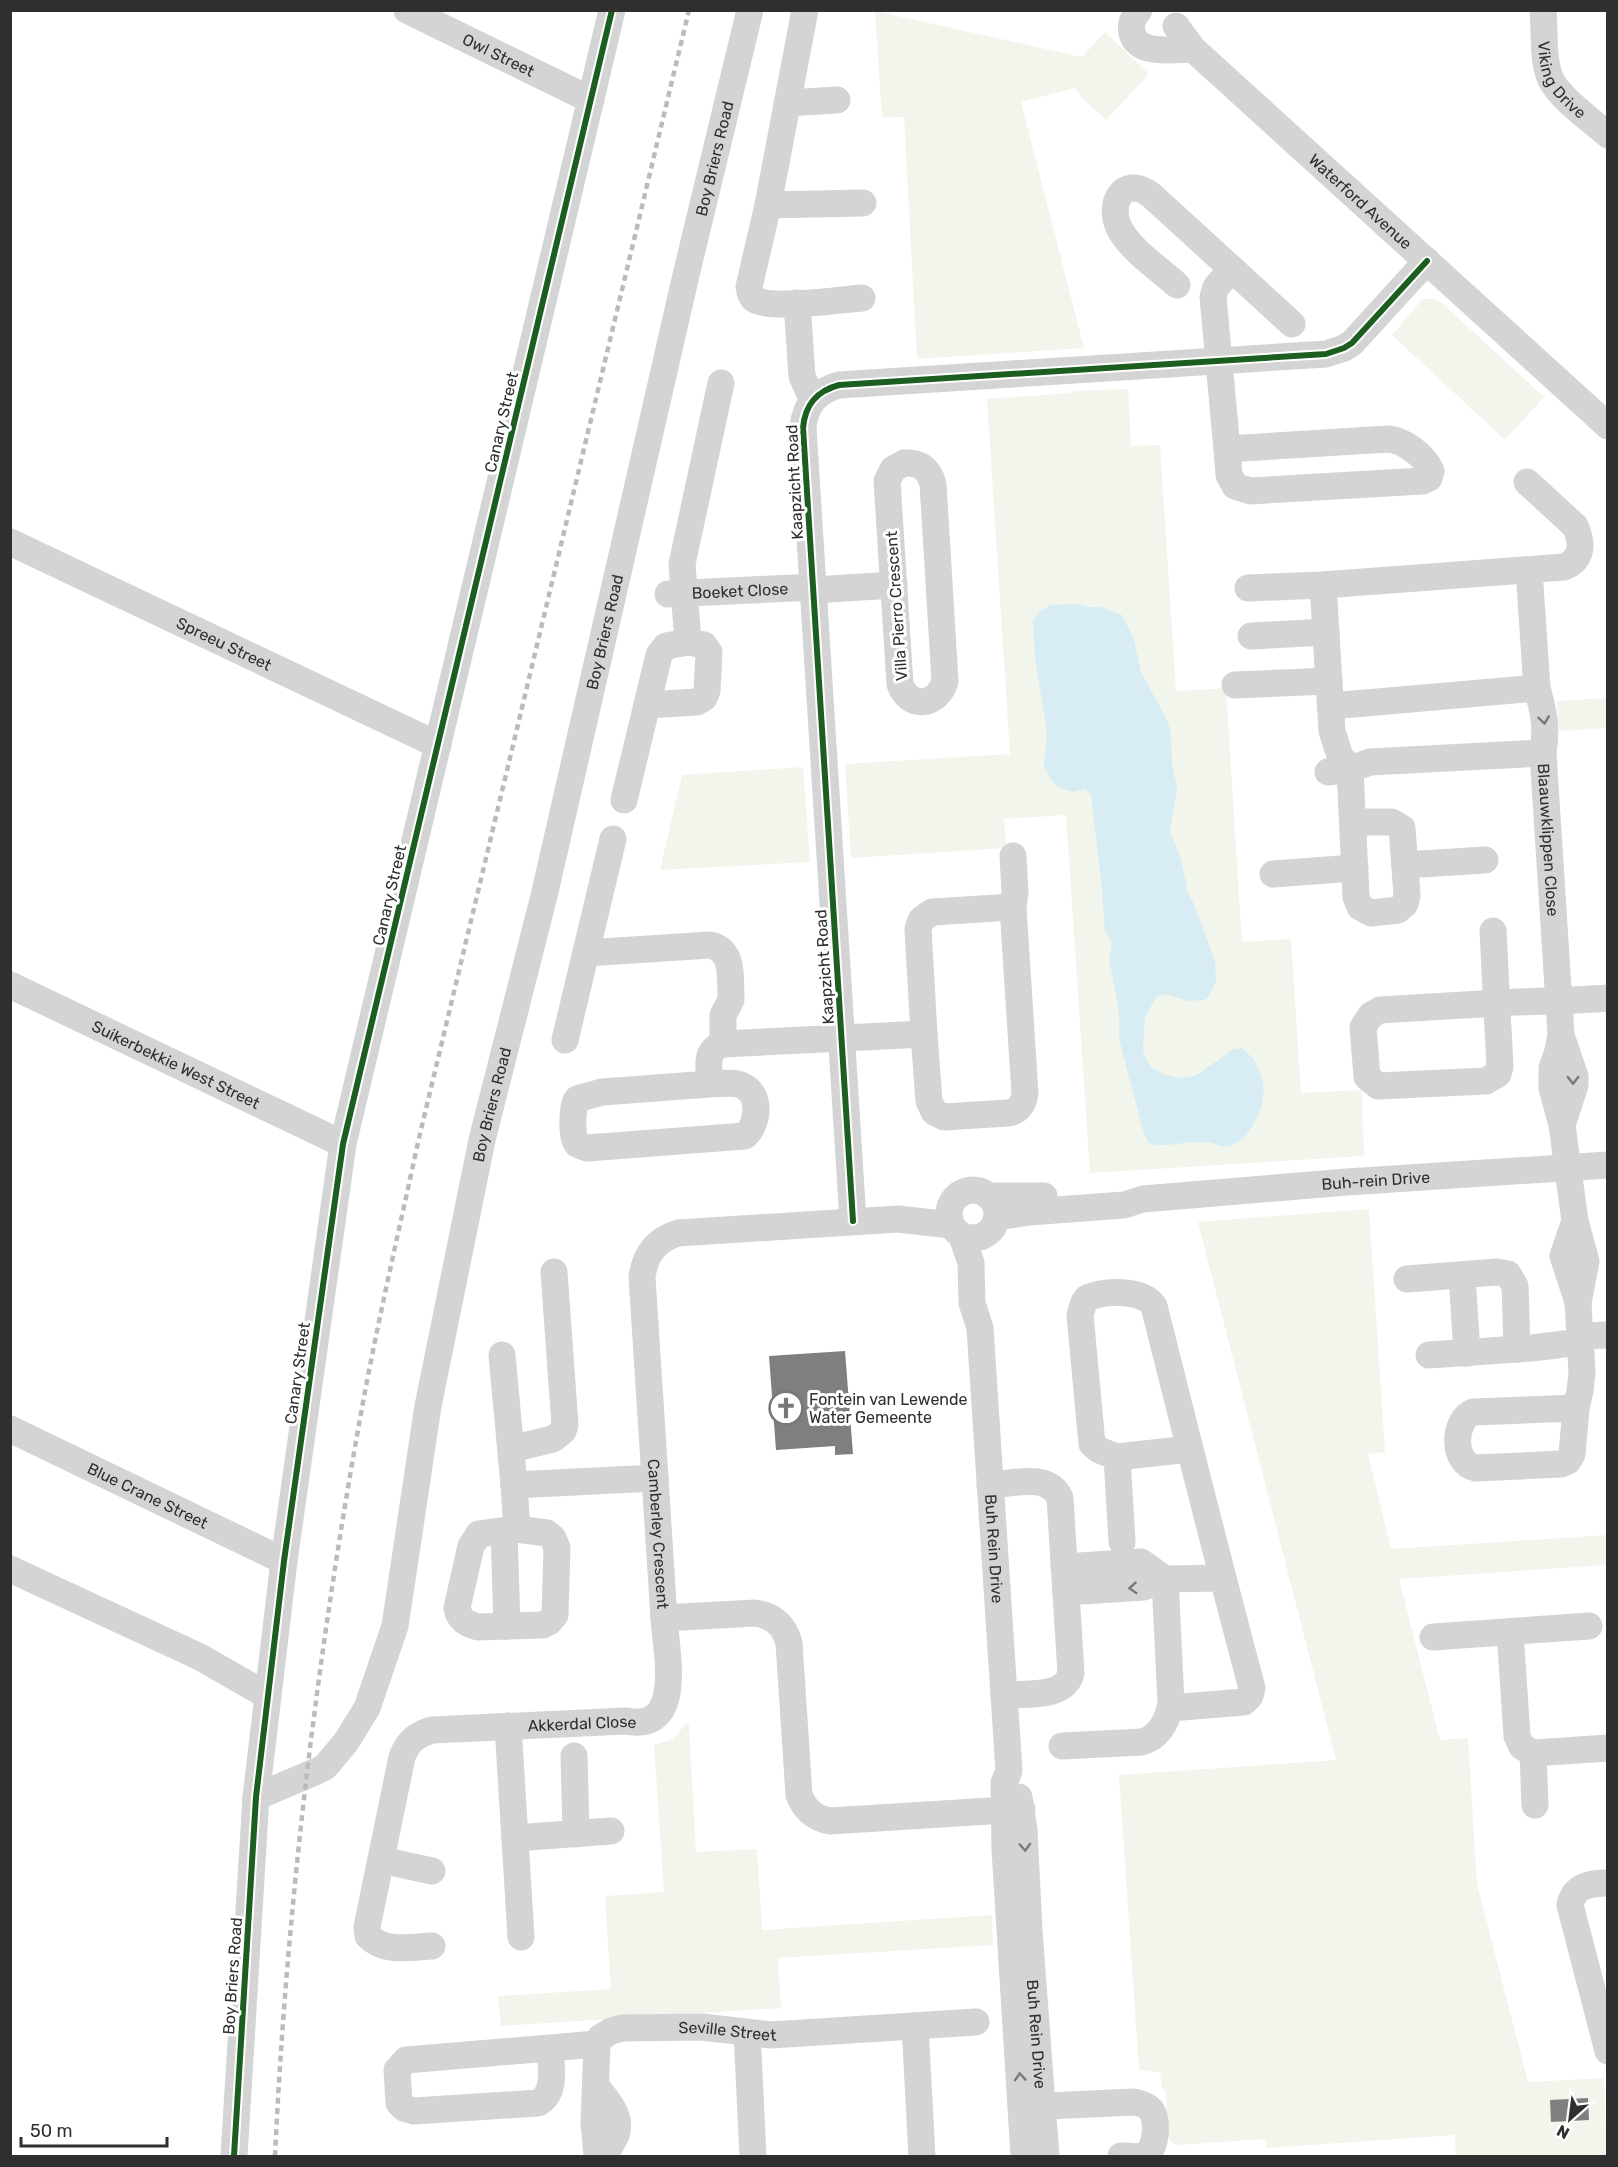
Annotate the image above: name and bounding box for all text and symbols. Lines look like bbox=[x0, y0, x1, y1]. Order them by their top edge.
street label: Owl Street bbox=[459, 30, 538, 81]
street label: Viking Drive bbox=[1534, 40, 1590, 123]
street label: Boy Briers Road bbox=[692, 99, 738, 218]
street label: Waterford Avenue bbox=[1305, 150, 1416, 253]
street label: Canary Street bbox=[481, 370, 522, 474]
street label: Kaapzicht Road bbox=[782, 424, 807, 540]
street label: Villa Pierro Crescent bbox=[882, 530, 911, 682]
street label: Boy Briers Road bbox=[582, 573, 627, 692]
street label: Boeket Close bbox=[691, 579, 789, 603]
street label: Spreeu Street bbox=[173, 613, 275, 675]
one-way arrow bbox=[1538, 715, 1550, 725]
street label: Blaauwklippen Close bbox=[1534, 763, 1562, 917]
street label: Canary Street bbox=[369, 843, 410, 947]
street label: Kaapzicht Road bbox=[811, 909, 838, 1025]
street label: Suikerbekkie West Street bbox=[89, 1017, 263, 1113]
street label: Boy Briers Road bbox=[469, 1045, 515, 1164]
one-way arrow bbox=[1567, 1076, 1579, 1085]
street label: Buh-rein Drive bbox=[1321, 1168, 1431, 1194]
street label: Canary Street bbox=[281, 1321, 314, 1425]
church icon: Fontein van Lewende Water Gemeente bbox=[768, 1390, 804, 1426]
place label: Fontein van Lewende Water Gemeente bbox=[809, 1390, 968, 1427]
street label: Camberley Crescent bbox=[644, 1458, 672, 1610]
street label: Blue Crane Street bbox=[84, 1459, 211, 1533]
street label: Buh Rein Drive bbox=[981, 1494, 1007, 1604]
one-way arrow bbox=[1129, 1581, 1138, 1594]
street label: Akkerdal Close bbox=[527, 1712, 637, 1736]
one-way arrow bbox=[1018, 1843, 1031, 1852]
street label: Boy Briers Road bbox=[219, 1917, 246, 2035]
street label: Buh Rein Drive bbox=[1023, 1979, 1050, 2090]
street label: Seville Street bbox=[678, 2018, 777, 2045]
one-way arrow bbox=[1013, 2073, 1026, 2082]
north arrow bbox=[1540, 2089, 1600, 2149]
scale bar bbox=[21, 2110, 166, 2148]
text: 50 m bbox=[30, 2120, 73, 2142]
text: N bbox=[1554, 2121, 1573, 2143]

